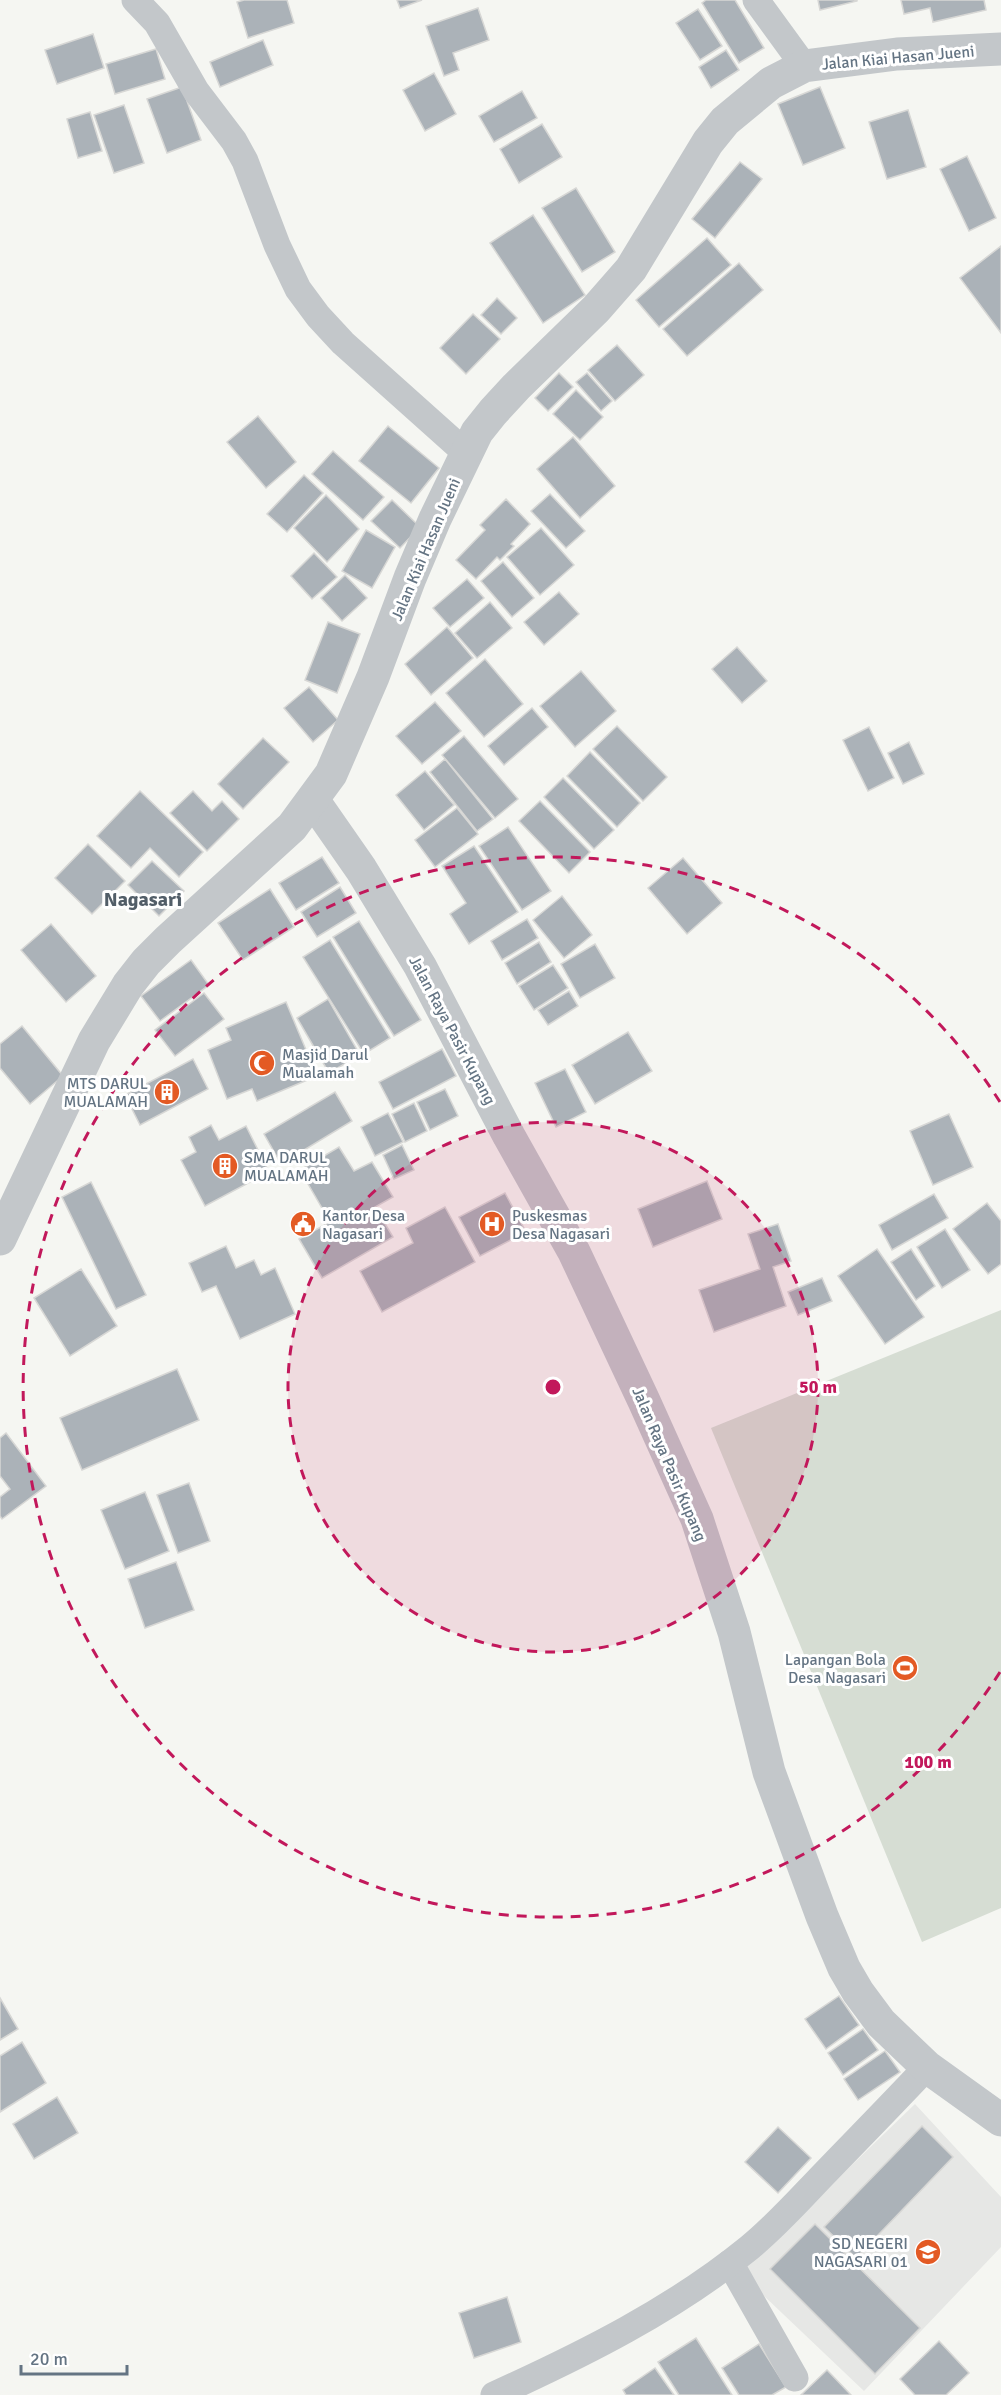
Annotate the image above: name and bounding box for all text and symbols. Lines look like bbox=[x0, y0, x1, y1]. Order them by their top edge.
street label: Jalan Kiai Hasan Jueni bbox=[821, 41, 975, 75]
street label: Jalan Kiai Hasan Jueni bbox=[387, 475, 465, 624]
district label: Nagasari bbox=[104, 887, 182, 912]
street label: Jalan Raya Pasir Kupang bbox=[404, 953, 500, 1108]
place label: Masjid Darul Mualamah bbox=[282, 1045, 369, 1083]
mosque icon: Masjid Darul Mualamah bbox=[247, 1048, 277, 1078]
place label: MTS DARUL MUALAMAH bbox=[63, 1074, 148, 1112]
building icon: MTS DARUL MUALAMAH bbox=[152, 1077, 182, 1107]
place label: SMA DARUL MUALAMAH bbox=[244, 1148, 329, 1186]
building icon: SMA DARUL MUALAMAH bbox=[210, 1151, 240, 1181]
place label: Kantor Desa Nagasari bbox=[322, 1206, 405, 1244]
place label: Puskesmas Desa Nagasari bbox=[512, 1206, 610, 1244]
public building icon: Kantor Desa Nagasari bbox=[288, 1209, 318, 1239]
hospital icon: Puskesmas Desa Nagasari bbox=[477, 1209, 507, 1239]
text: 50 m bbox=[799, 1376, 837, 1398]
centre of rings bbox=[543, 1377, 563, 1397]
street label: Jalan Raya Pasir Kupang bbox=[628, 1384, 711, 1545]
place label: Lapangan Bola Desa Nagasari bbox=[785, 1650, 886, 1688]
sports icon: Lapangan Bola Desa Nagasari bbox=[890, 1653, 920, 1683]
text: 100 m bbox=[904, 1751, 952, 1773]
place label: SD NEGERI NAGASARI 01 bbox=[814, 2234, 908, 2272]
school or university icon: SD NEGERI NAGASARI 01 bbox=[913, 2237, 943, 2267]
scale bar bbox=[21, 2338, 128, 2376]
text: 20 m bbox=[30, 2348, 68, 2370]

